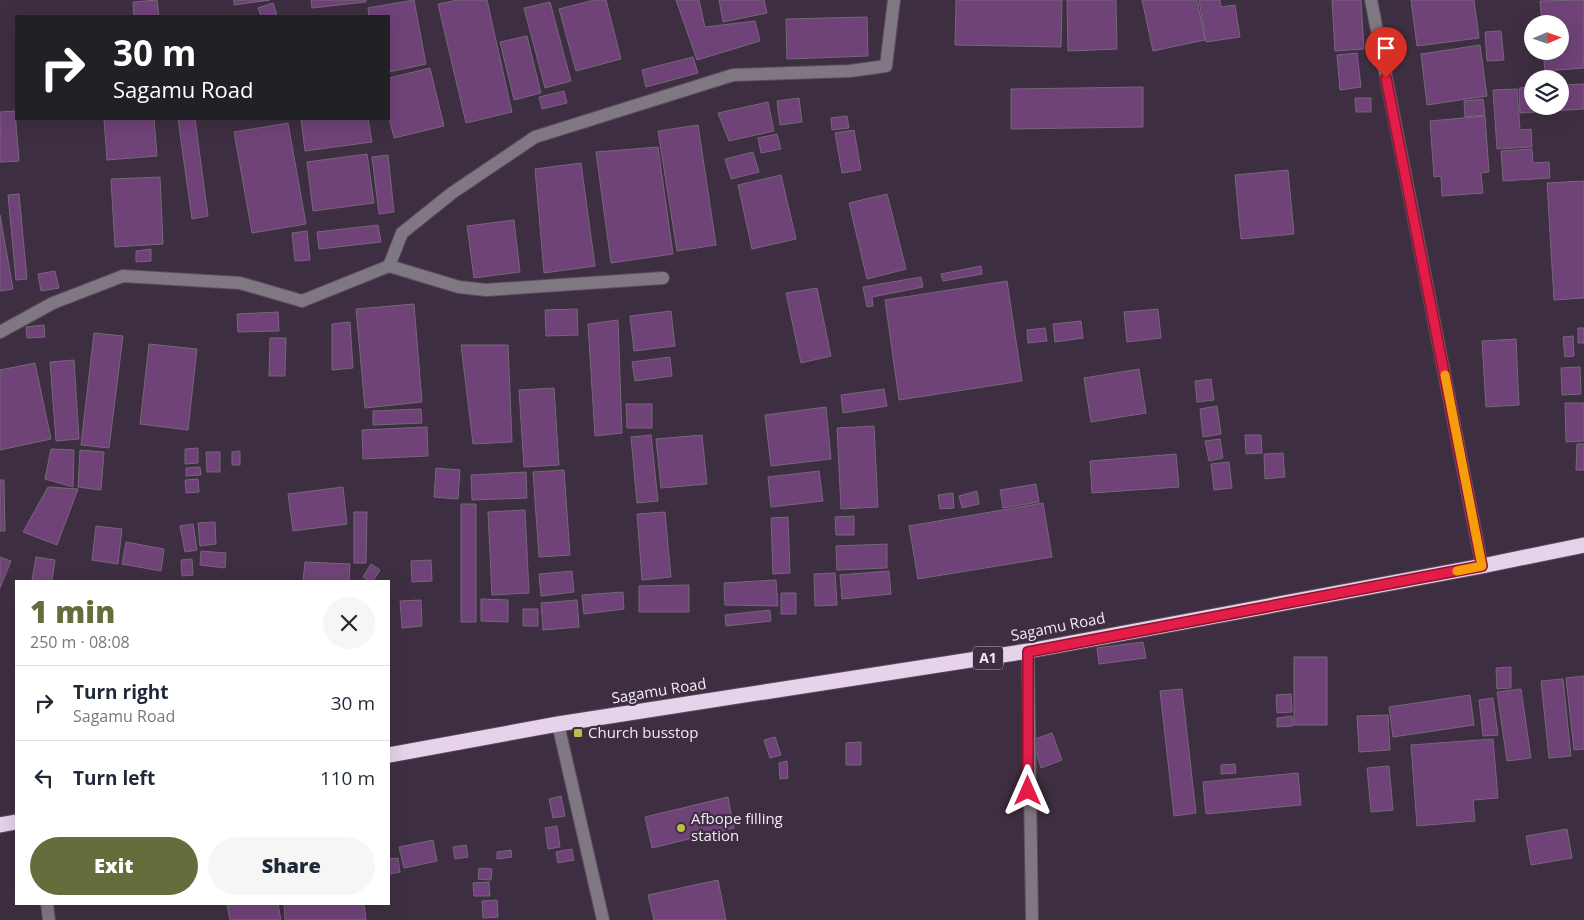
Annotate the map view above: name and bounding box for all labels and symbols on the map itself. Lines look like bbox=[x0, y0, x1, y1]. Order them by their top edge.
north arrow bbox=[1524, 15, 1569, 60]
pin bbox=[1365, 27, 1407, 78]
street label: Sagamu Road bbox=[1009, 607, 1107, 645]
road number: A1 bbox=[973, 646, 1003, 670]
street label: Sagamu Road bbox=[610, 673, 708, 707]
place label: Church busstop bbox=[588, 722, 698, 742]
marker: Church busstop bbox=[572, 727, 584, 739]
position arrow bbox=[1001, 764, 1053, 816]
place label: Afbope filling station bbox=[691, 808, 783, 845]
marker: Afbope filling station bbox=[675, 822, 687, 834]

